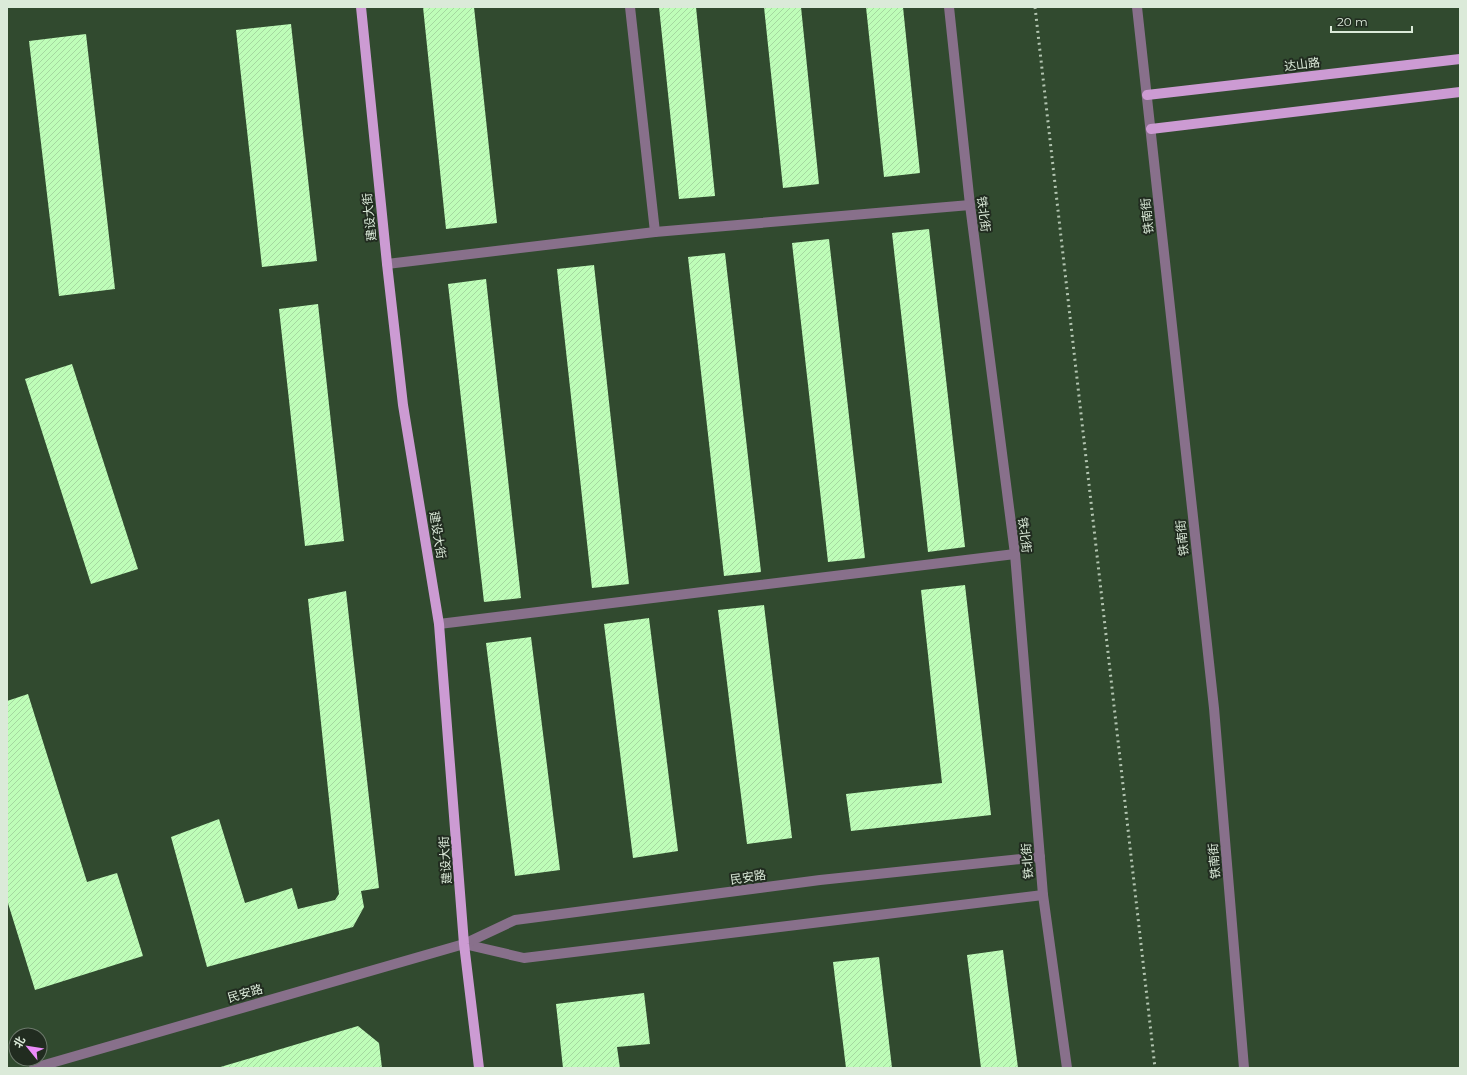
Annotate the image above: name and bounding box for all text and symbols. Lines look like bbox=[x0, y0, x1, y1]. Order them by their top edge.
scale bar bbox=[1331, 8, 1412, 34]
text: 20 m bbox=[1337, 14, 1368, 29]
street label: 达山路 bbox=[1283, 54, 1321, 74]
street label: 建设大街 bbox=[359, 192, 379, 242]
street label: 铁北街 bbox=[974, 195, 994, 233]
street label: 铁南街 bbox=[1138, 197, 1156, 235]
street label: 建设大街 bbox=[427, 510, 449, 560]
street label: 铁北街 bbox=[1015, 516, 1035, 554]
street label: 铁南街 bbox=[1173, 519, 1191, 557]
street label: 建设大街 bbox=[436, 836, 454, 884]
street label: 铁南街 bbox=[1205, 842, 1223, 880]
street label: 铁北街 bbox=[1018, 843, 1036, 879]
street label: 民安路 bbox=[729, 867, 767, 887]
street label: 民安路 bbox=[226, 981, 264, 1005]
north arrow bbox=[8, 1027, 48, 1067]
text: 北 bbox=[11, 1034, 28, 1050]

